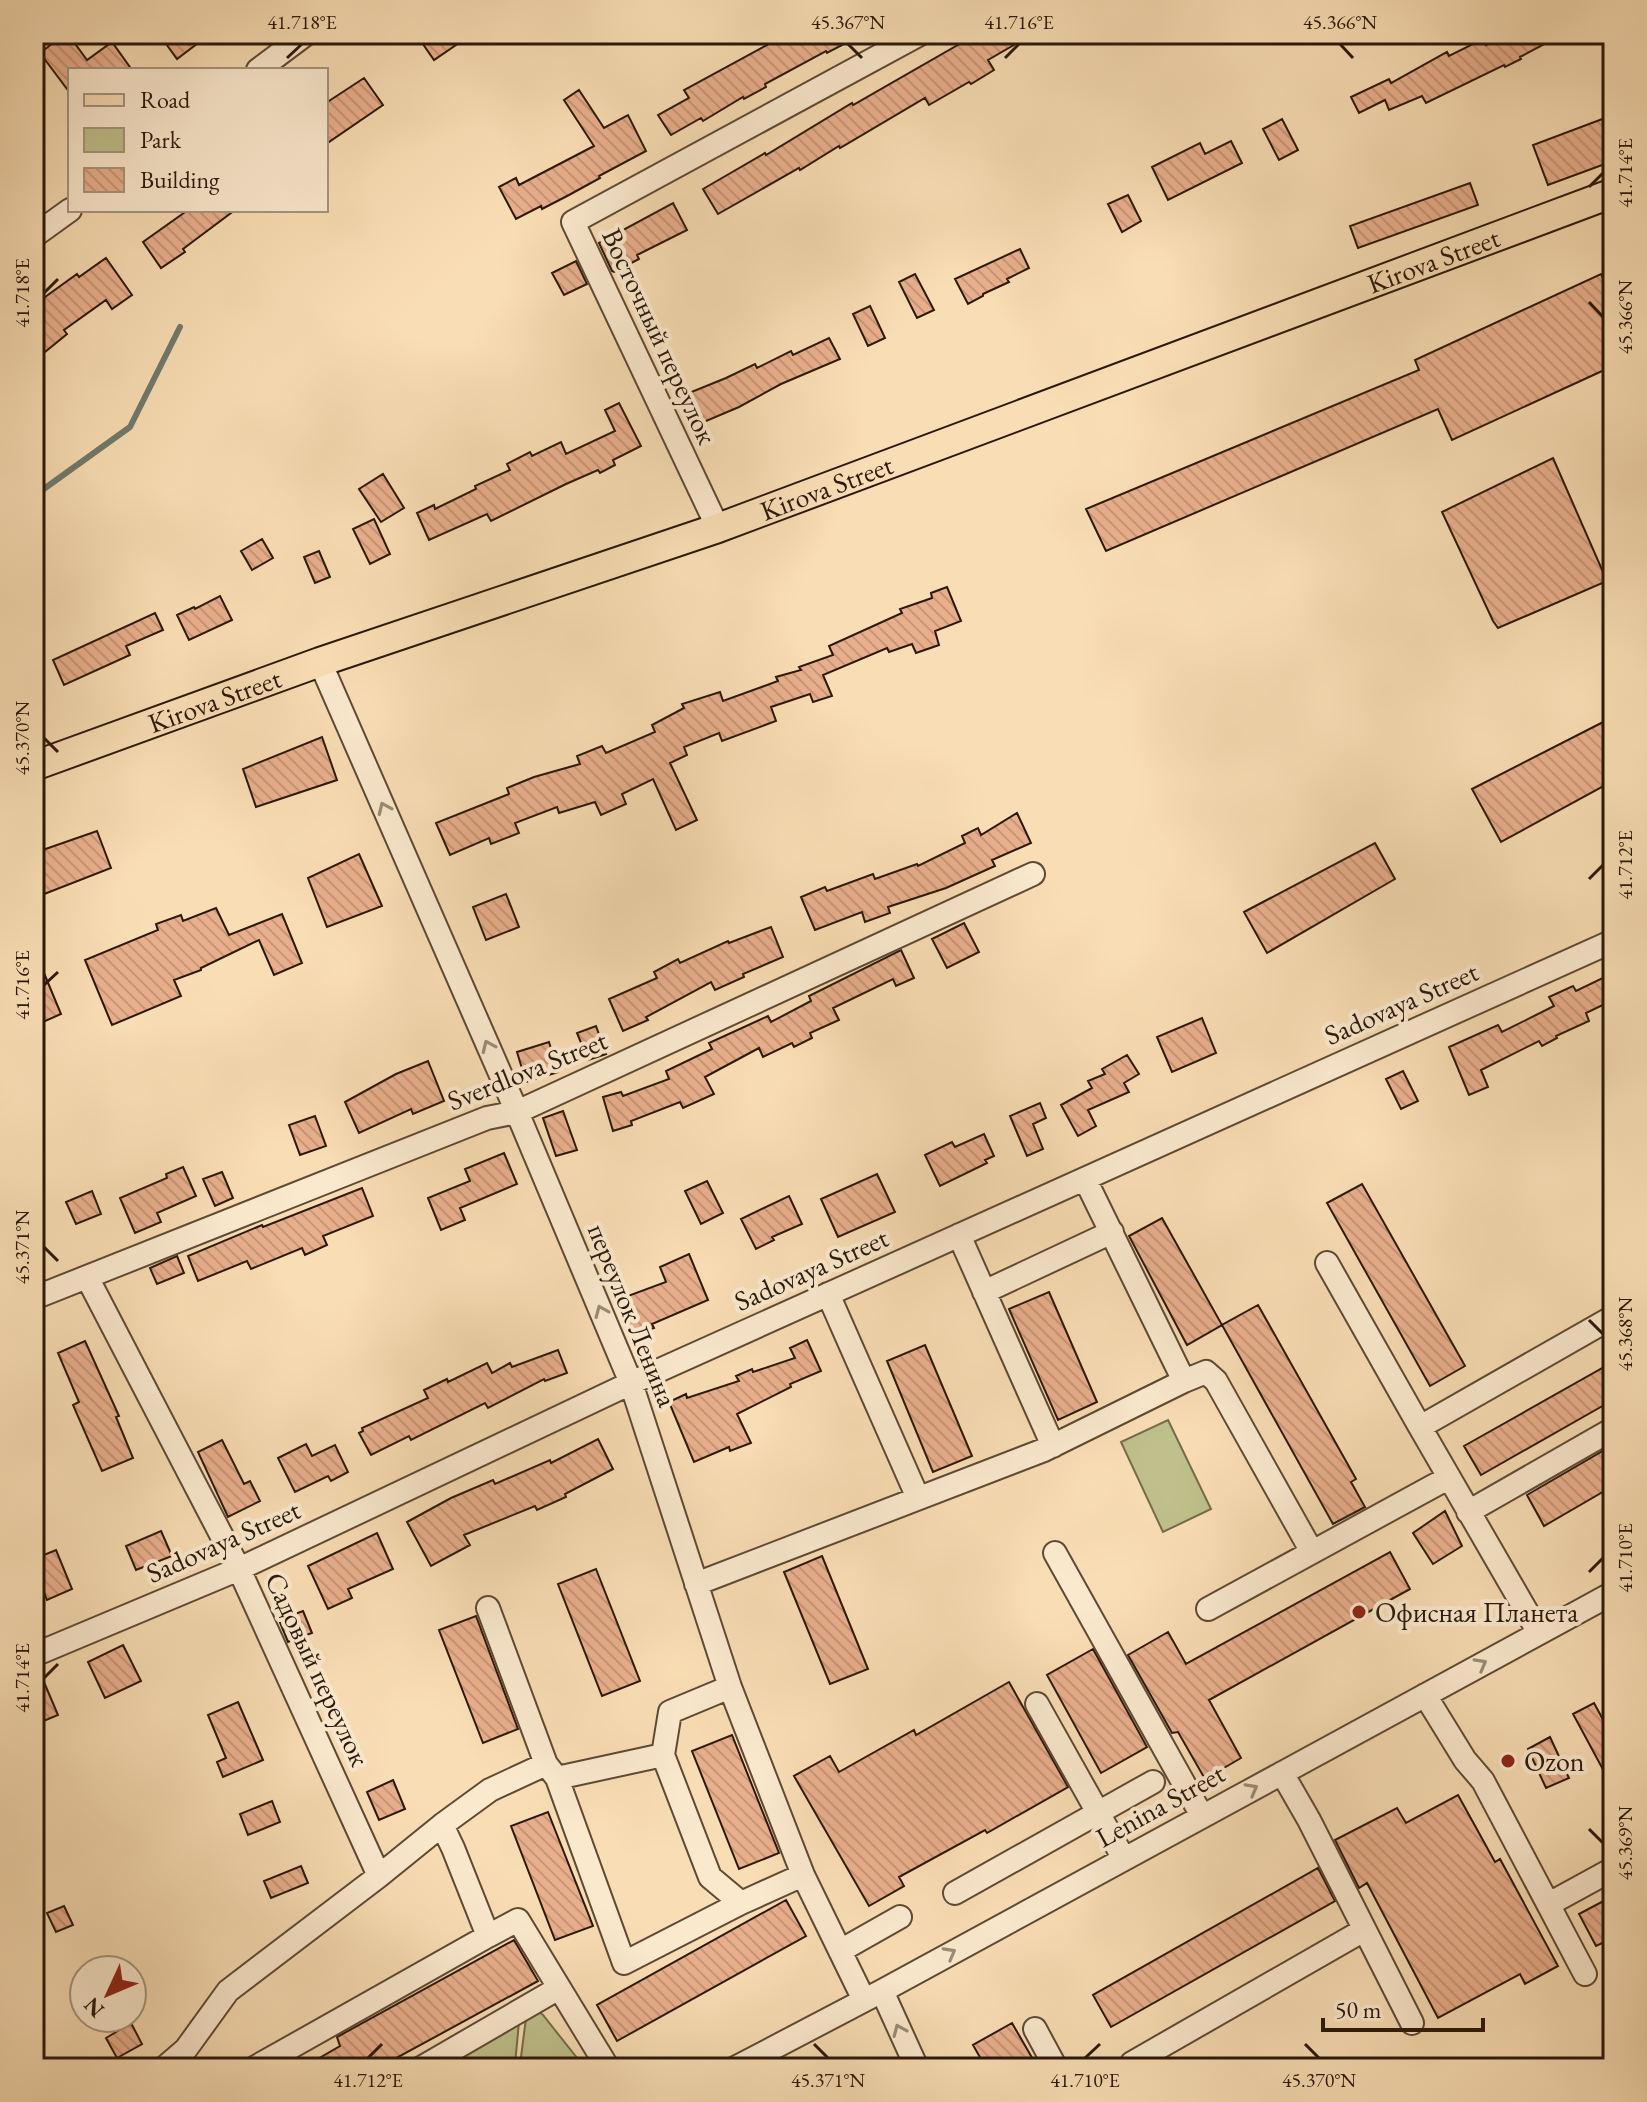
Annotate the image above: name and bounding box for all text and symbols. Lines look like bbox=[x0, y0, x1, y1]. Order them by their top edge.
text: 41.718°E bbox=[267, 9, 337, 35]
text: 45.367°N bbox=[811, 9, 885, 35]
text: 41.716°E bbox=[984, 9, 1054, 35]
text: 45.366°N bbox=[1303, 9, 1377, 35]
legend bbox=[68, 68, 328, 212]
text: Road bbox=[140, 84, 191, 115]
text: Park bbox=[140, 124, 182, 155]
text: 41.714°E bbox=[1612, 138, 1638, 208]
text: Building bbox=[140, 164, 220, 195]
street label: Kirova Street bbox=[1362, 219, 1505, 301]
street label: Восточный переулок bbox=[594, 222, 726, 450]
text: 41.718°E bbox=[9, 258, 35, 328]
text: 45.366°N bbox=[1612, 280, 1638, 354]
street label: Kirova Street bbox=[755, 446, 898, 529]
street label: Kirova Street bbox=[143, 660, 286, 741]
text: 45.370°N bbox=[9, 701, 35, 775]
one-way arrow bbox=[377, 802, 393, 816]
text: 41.712°E bbox=[1612, 830, 1638, 900]
text: 41.716°E bbox=[9, 950, 35, 1020]
street label: Sadovaya Street bbox=[1318, 953, 1484, 1053]
street label: Sverdlova Street bbox=[442, 1022, 612, 1118]
one-way arrow bbox=[482, 1040, 498, 1055]
text: 45.371°N bbox=[9, 1210, 35, 1284]
street label: переулок Ленина bbox=[580, 1218, 686, 1413]
street label: Sadovaya Street bbox=[728, 1219, 894, 1319]
text: 45.368°N bbox=[1612, 1297, 1638, 1371]
one-way arrow bbox=[594, 1305, 611, 1319]
street label: Sadovaya Street bbox=[140, 1491, 306, 1591]
text: 41.710°E bbox=[1612, 1523, 1638, 1593]
street label: Садовый переулок bbox=[257, 1566, 379, 1772]
place label: Офисная Планета bbox=[1375, 1594, 1579, 1630]
marker: Офисная Планета bbox=[1350, 1603, 1368, 1621]
text: 41.714°E bbox=[9, 1643, 35, 1713]
one-way arrow bbox=[1472, 1659, 1487, 1674]
place label: Ozon bbox=[1524, 1743, 1585, 1779]
marker: Ozon bbox=[1499, 1752, 1517, 1770]
street label: Lenina Street bbox=[1089, 1755, 1231, 1855]
one-way arrow bbox=[1244, 1783, 1259, 1798]
text: 45.369°N bbox=[1612, 1806, 1638, 1880]
one-way arrow bbox=[942, 1947, 956, 1963]
north arrow bbox=[68, 1954, 148, 2034]
scale bar bbox=[1323, 1982, 1483, 2032]
text: N bbox=[77, 1991, 111, 2024]
text: 50 m bbox=[1335, 1994, 1382, 2025]
one-way arrow bbox=[892, 2023, 908, 2038]
text: 41.712°E bbox=[333, 2067, 403, 2093]
text: 45.371°N bbox=[791, 2067, 865, 2093]
text: 41.710°E bbox=[1050, 2067, 1120, 2093]
text: 45.370°N bbox=[1282, 2067, 1356, 2093]

